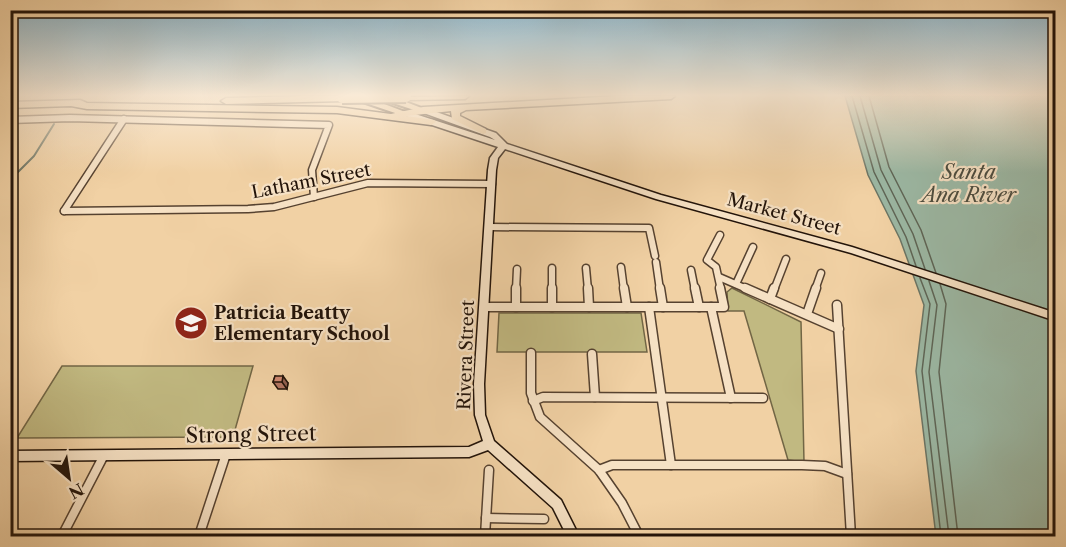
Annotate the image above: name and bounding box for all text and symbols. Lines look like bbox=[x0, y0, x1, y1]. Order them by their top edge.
street label: Latham Street bbox=[250, 159, 373, 203]
water label: Santa Ana River bbox=[919, 160, 1018, 207]
street label: Market Street bbox=[725, 188, 844, 240]
street label: Rivera Street bbox=[453, 299, 479, 411]
place label: Patricia Beatty Elementary School bbox=[214, 302, 390, 345]
school or university icon: Patricia Beatty Elementary School bbox=[173, 305, 209, 341]
street label: Strong Street bbox=[185, 420, 317, 448]
north arrow bbox=[39, 448, 99, 508]
text: N bbox=[65, 479, 87, 503]

